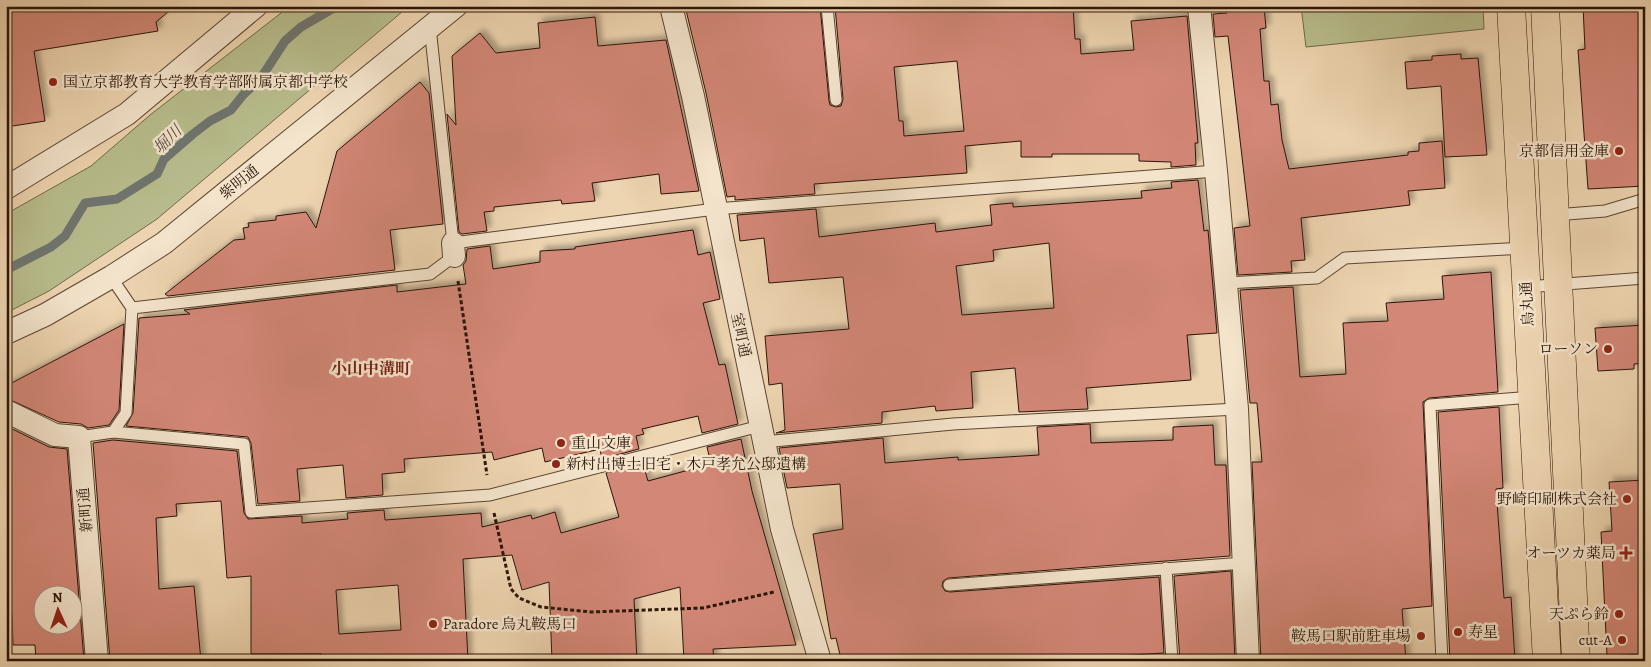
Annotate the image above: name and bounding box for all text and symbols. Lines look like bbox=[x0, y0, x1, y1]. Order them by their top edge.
place label: 国立京都教育大学教育学部附属京都中学校 bbox=[63, 72, 348, 92]
marker: 国立京都教育大学教育学部附属京都中学校 bbox=[47, 76, 59, 88]
water label: 堀川 bbox=[149, 119, 188, 159]
place label: 京都信用金庫 bbox=[1519, 141, 1609, 161]
marker: 京都信用金庫 bbox=[1613, 145, 1625, 157]
street label: 紫明通 bbox=[215, 160, 263, 204]
street label: 烏丸通 bbox=[1516, 281, 1538, 327]
street label: 室町通 bbox=[727, 311, 755, 359]
place label: ローソン bbox=[1539, 339, 1598, 359]
marker: ローソン bbox=[1602, 343, 1614, 355]
district label: 小山中溝町 bbox=[331, 358, 411, 380]
place label: 重山文庫 bbox=[571, 433, 631, 453]
marker: 重山文庫 bbox=[555, 437, 567, 449]
place label: 新村出博士旧宅・木戸孝允公邸遺構 bbox=[566, 454, 806, 474]
marker: 新村出博士旧宅・木戸孝允公邸遺構 bbox=[550, 458, 562, 470]
street label: 新町通 bbox=[73, 487, 97, 533]
place label: 野崎印刷株式会社 bbox=[1497, 489, 1617, 509]
marker: 野崎印刷株式会社 bbox=[1621, 493, 1633, 505]
place label: オーツカ薬局 bbox=[1527, 543, 1616, 563]
marker: オーツカ薬局 bbox=[1620, 547, 1632, 559]
north arrow bbox=[32, 584, 82, 634]
text: N bbox=[52, 588, 63, 607]
place label: 天ぷら鈴 bbox=[1549, 604, 1609, 624]
marker: 天ぷら鈴 bbox=[1613, 608, 1625, 620]
place label: Paradore 烏丸鞍馬口 bbox=[443, 614, 576, 634]
marker: Paradore 烏丸鞍馬口 bbox=[427, 618, 439, 630]
place label: 寿星 bbox=[1468, 622, 1498, 642]
place label: 鞍馬口駅前駐車場 bbox=[1291, 626, 1411, 646]
marker: 寿星 bbox=[1452, 626, 1464, 638]
marker: 鞍馬口駅前駐車場 bbox=[1415, 630, 1427, 642]
place label: cut-A bbox=[1579, 630, 1612, 650]
marker: cut-A bbox=[1616, 634, 1628, 646]

